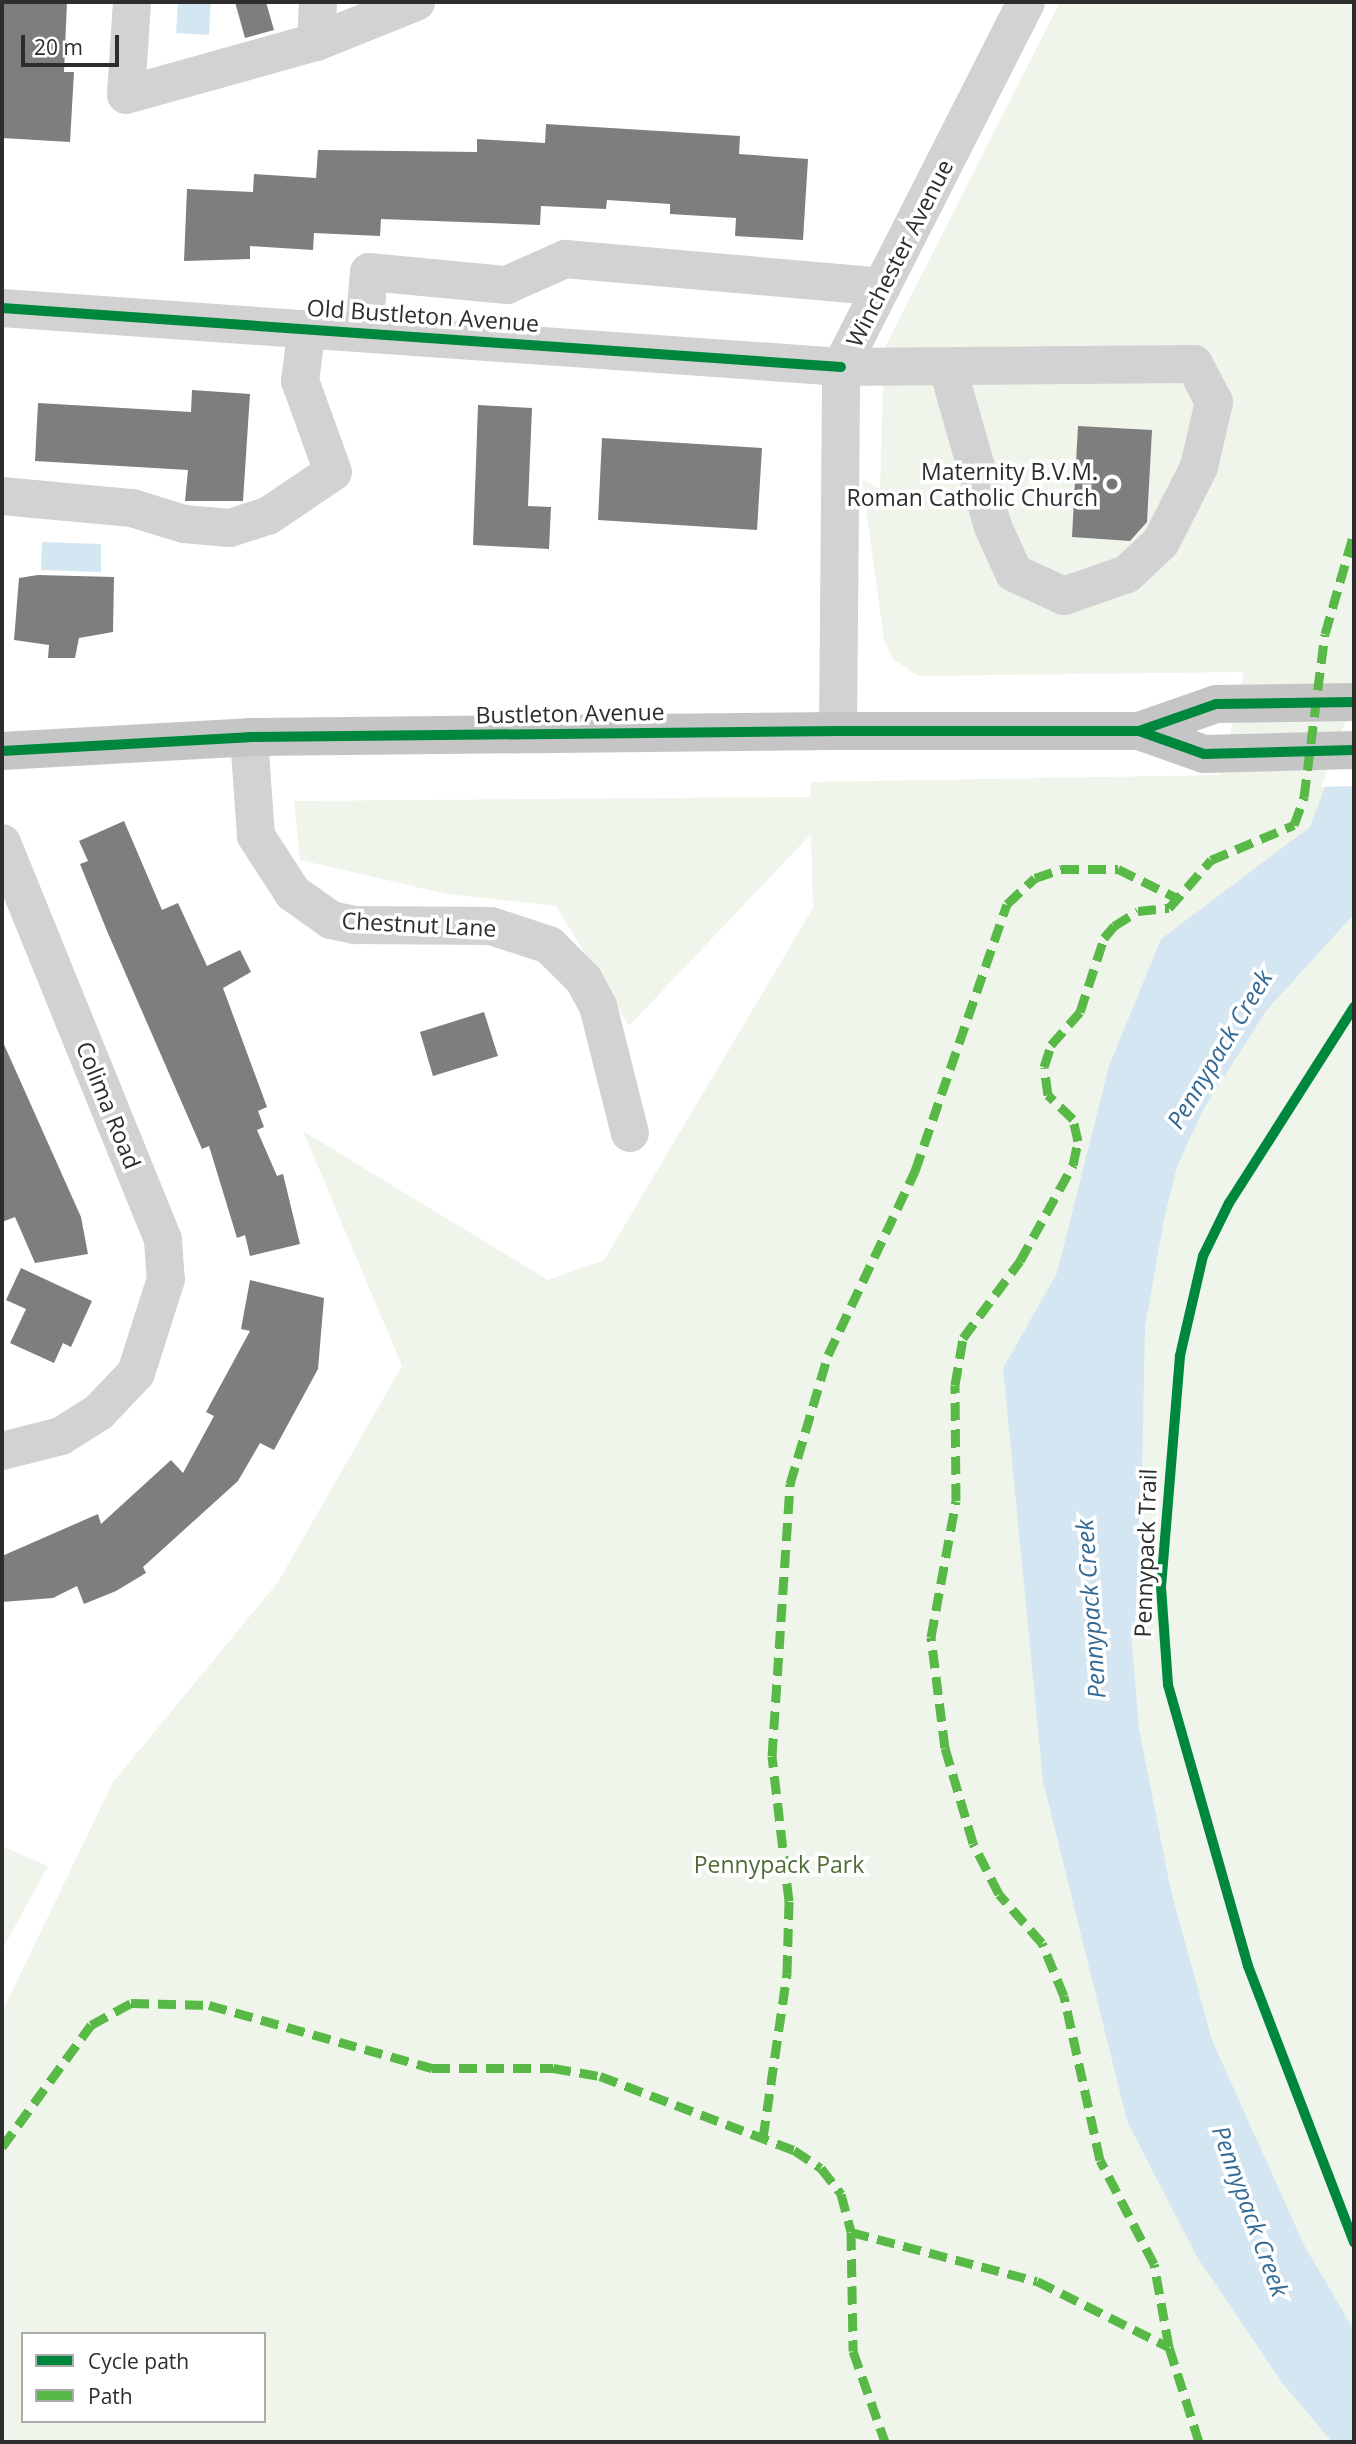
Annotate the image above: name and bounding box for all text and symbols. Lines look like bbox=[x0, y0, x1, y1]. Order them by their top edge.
scale bar bbox=[24, 21, 122, 65]
text: 20 m bbox=[34, 33, 83, 61]
street label: Winchester Avenue bbox=[840, 155, 958, 351]
street label: Old Bustleton Avenue bbox=[306, 293, 540, 337]
place label: Maternity B.V.M. Roman Catholic Church bbox=[847, 457, 1098, 511]
marker: Maternity B.V.M. Roman Catholic Church bbox=[1104, 476, 1120, 492]
street label: Bustleton Avenue bbox=[475, 698, 665, 728]
street label: Chestnut Lane bbox=[341, 906, 497, 942]
water label: Pennypack Creek bbox=[1160, 965, 1278, 1133]
street label: Colima Road bbox=[71, 1037, 147, 1173]
street label: Pennypack Trail bbox=[1128, 1468, 1162, 1638]
water label: Pennypack Creek bbox=[1069, 1518, 1111, 1700]
park label: Pennypack Park bbox=[694, 1850, 864, 1878]
water label: Pennypack Creek bbox=[1207, 2122, 1295, 2300]
legend bbox=[21, 2332, 266, 2423]
text: Cycle path bbox=[88, 2347, 189, 2375]
text: Path bbox=[88, 2382, 133, 2410]

